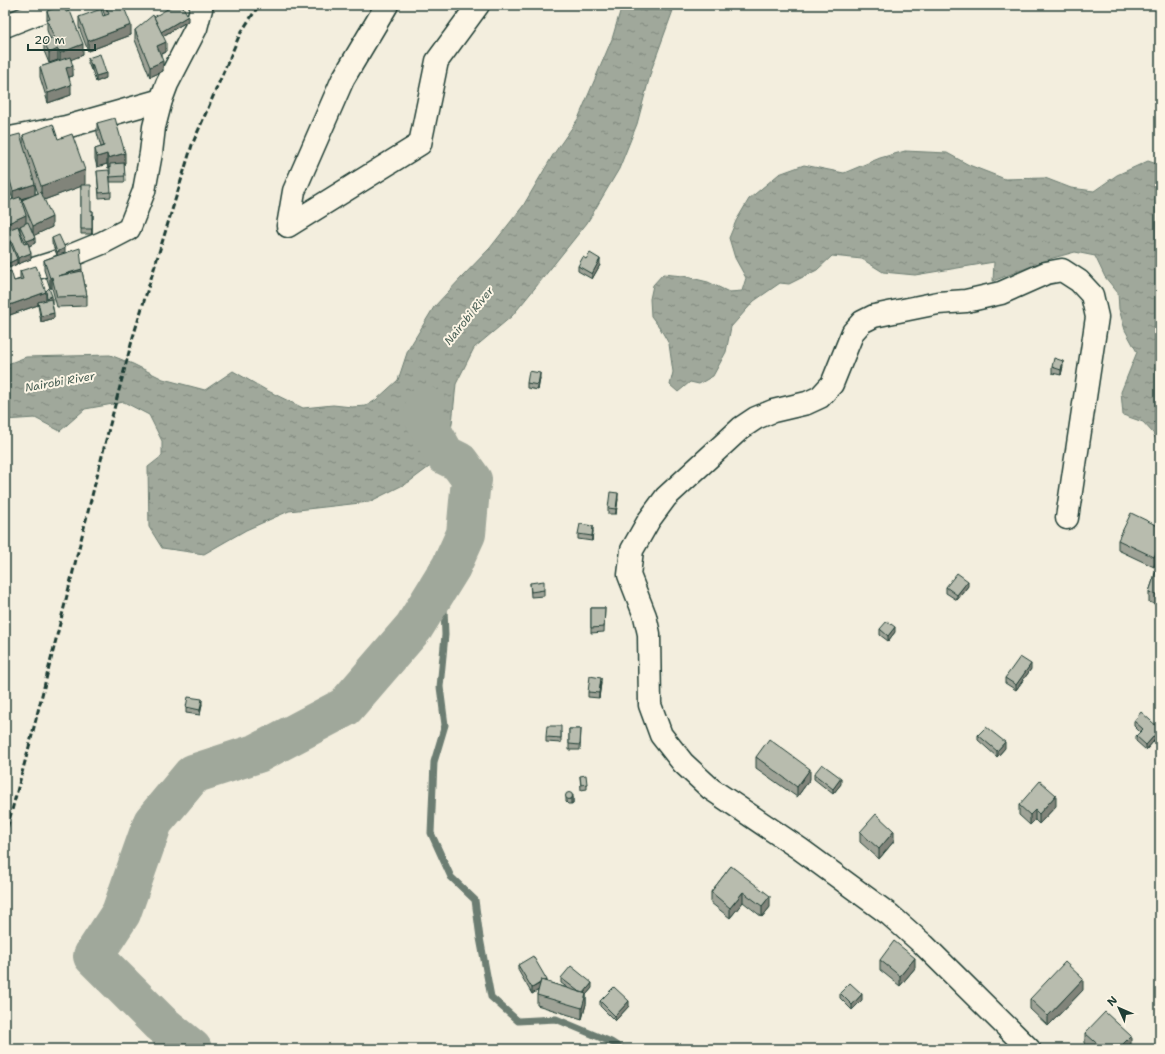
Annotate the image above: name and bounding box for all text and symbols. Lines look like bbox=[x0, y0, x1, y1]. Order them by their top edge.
scale bar bbox=[28, 26, 95, 52]
text: 20 m bbox=[34, 32, 65, 48]
water label: Nairobi River bbox=[441, 283, 498, 348]
water label: Nairobi River bbox=[24, 368, 97, 396]
north arrow bbox=[1099, 988, 1139, 1028]
text: N bbox=[1104, 993, 1121, 1010]

